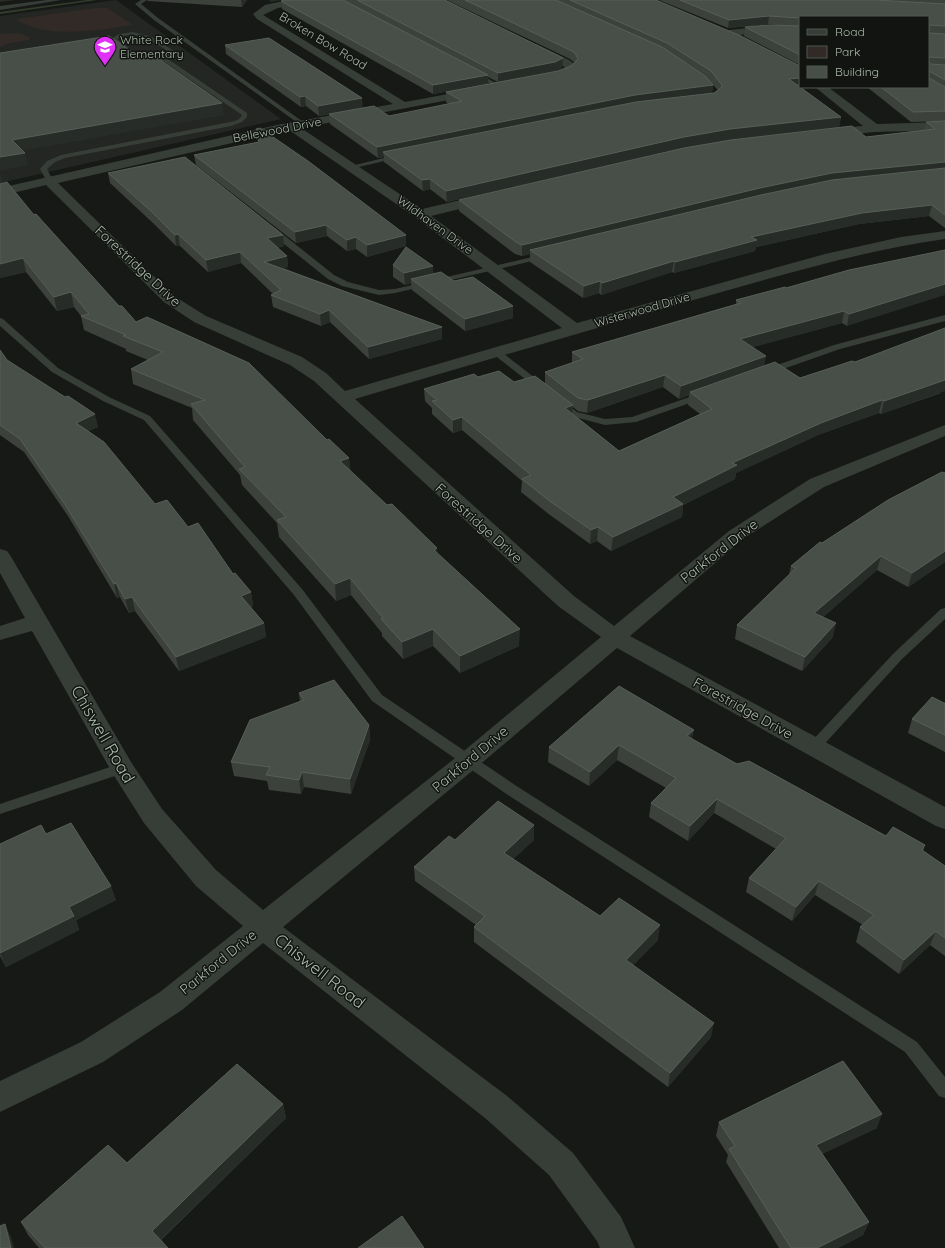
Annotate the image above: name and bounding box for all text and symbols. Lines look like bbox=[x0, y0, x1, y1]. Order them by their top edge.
street label: Broken Bow Road bbox=[277, 8, 370, 73]
legend bbox=[799, 16, 929, 88]
text: Road bbox=[835, 24, 865, 39]
place label: White Rock Elementary bbox=[120, 32, 184, 61]
school or university icon: White Rock Elementary bbox=[92, 34, 118, 67]
text: Park bbox=[835, 44, 860, 59]
text: Building bbox=[835, 64, 879, 79]
street label: Bellewood Drive bbox=[231, 114, 323, 145]
street label: Wildhaven Drive bbox=[394, 192, 476, 257]
street label: Forestridge Drive bbox=[91, 221, 185, 311]
street label: Wisterwood Drive bbox=[592, 289, 692, 330]
street label: Forestridge Drive bbox=[432, 479, 526, 567]
street label: Parkford Drive bbox=[677, 515, 762, 587]
street label: Forestridge Drive bbox=[690, 673, 796, 743]
street label: Chiswell Road bbox=[67, 681, 140, 786]
street label: Parkford Drive bbox=[428, 722, 512, 796]
street label: Parkford Drive bbox=[176, 925, 260, 998]
street label: Chiswell Road bbox=[271, 929, 370, 1013]

